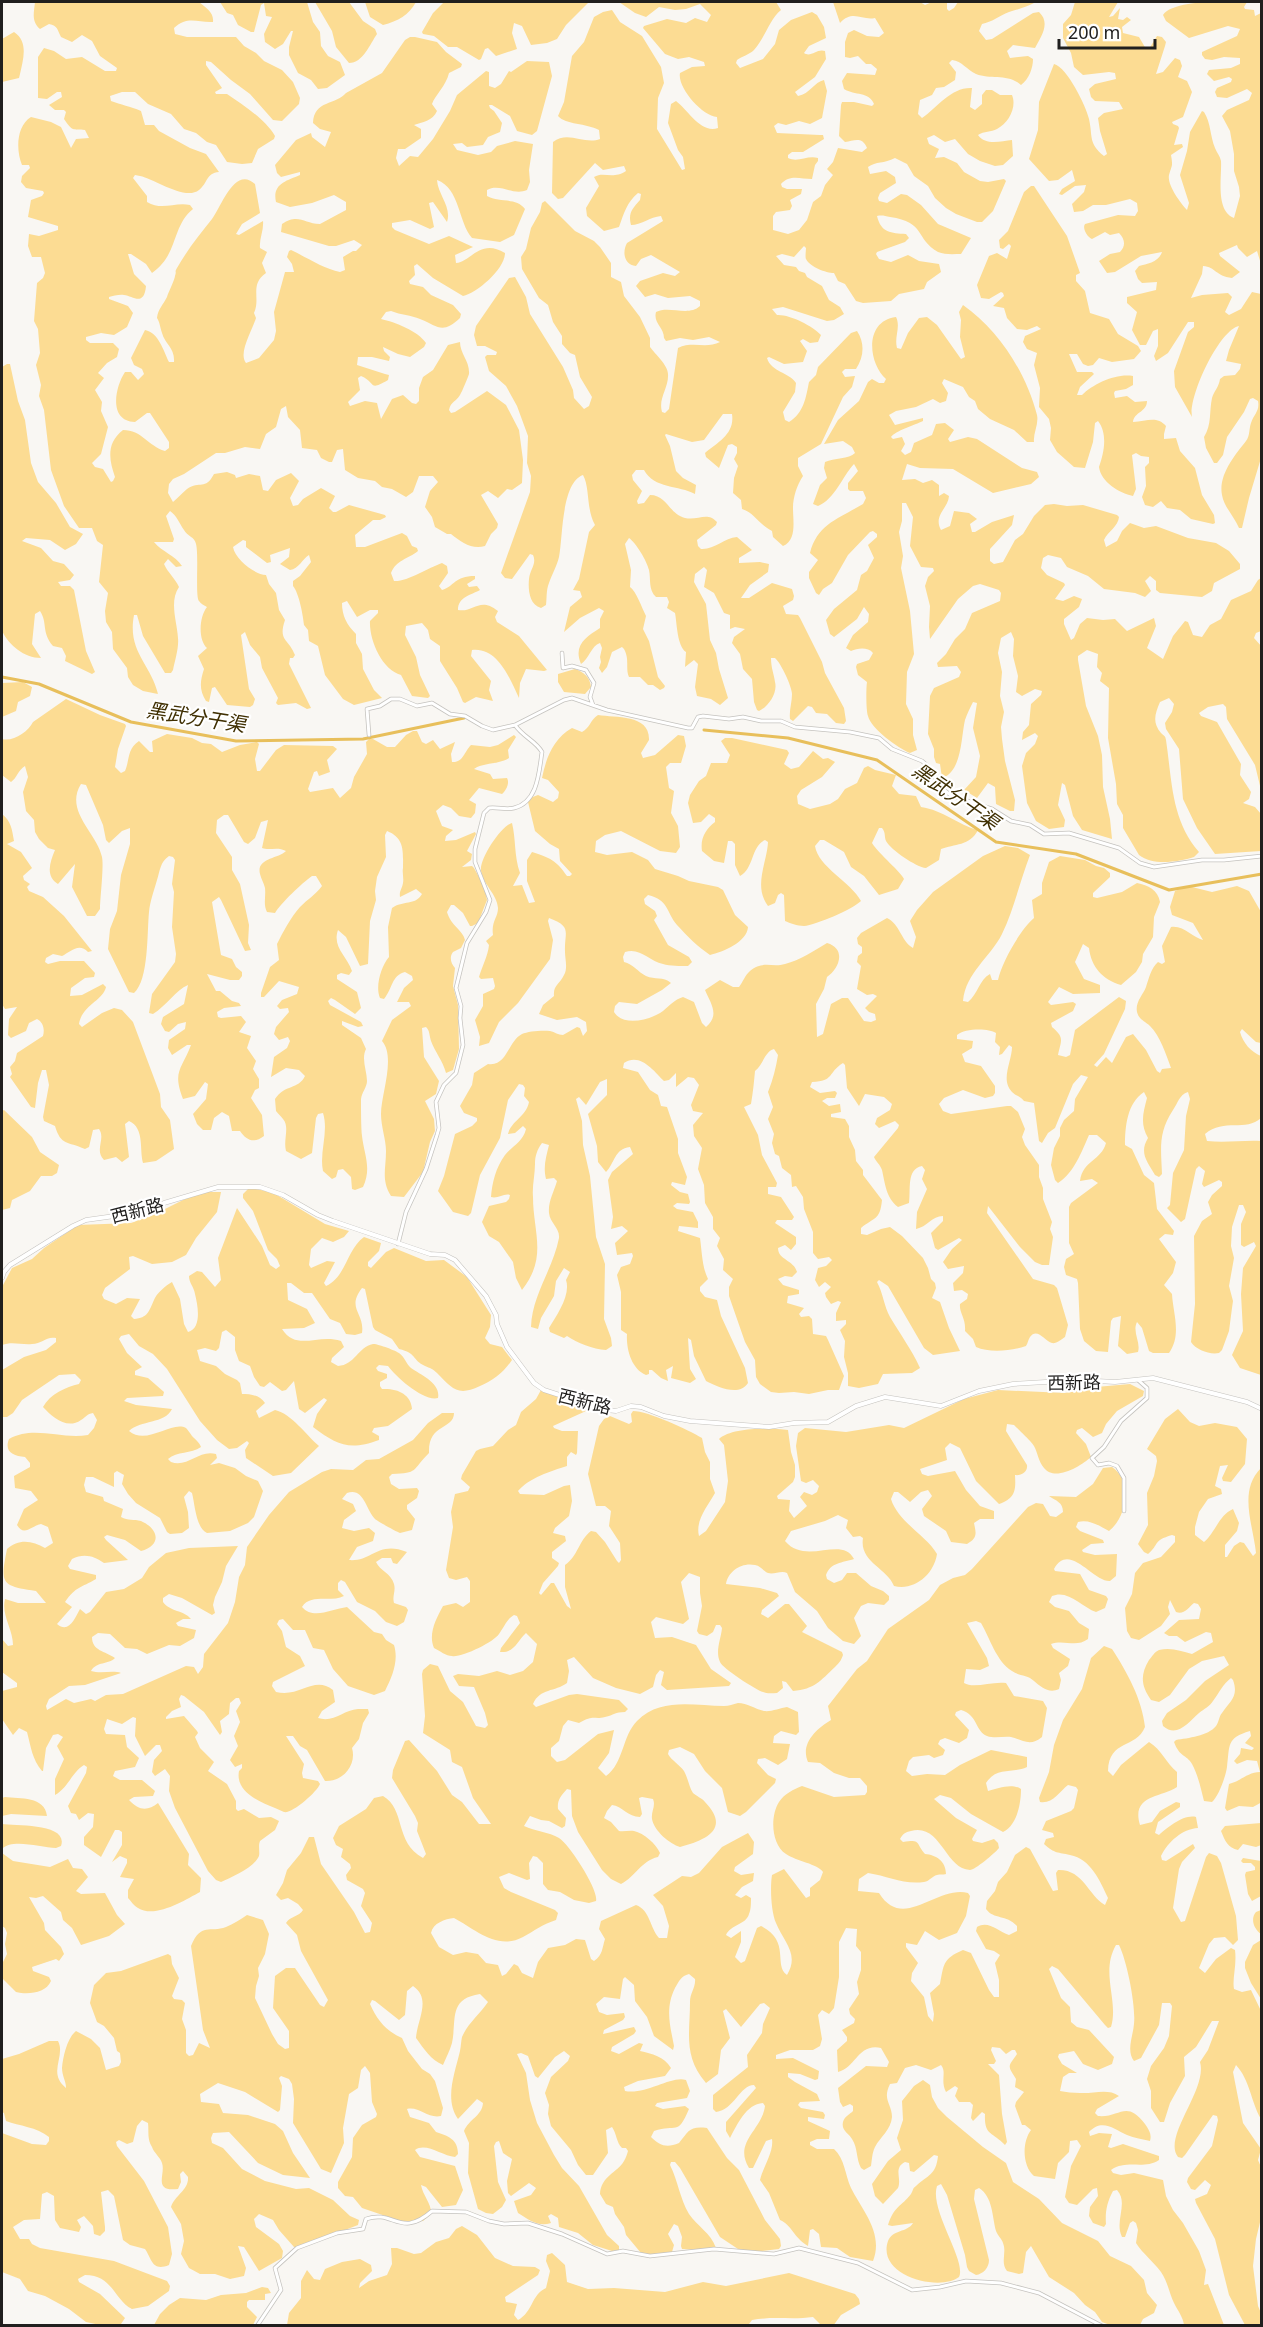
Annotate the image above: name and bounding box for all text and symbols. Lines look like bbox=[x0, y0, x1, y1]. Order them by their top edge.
scale bar bbox=[1059, 12, 1155, 50]
text: 200 m bbox=[1068, 20, 1120, 44]
water label: 黑武分干渠 bbox=[145, 696, 250, 739]
water label: 黑武分干渠 bbox=[907, 756, 1007, 837]
street label: 西新路 bbox=[108, 1192, 166, 1228]
street label: 西新路 bbox=[1047, 1370, 1101, 1394]
street label: 西新路 bbox=[556, 1383, 614, 1419]

